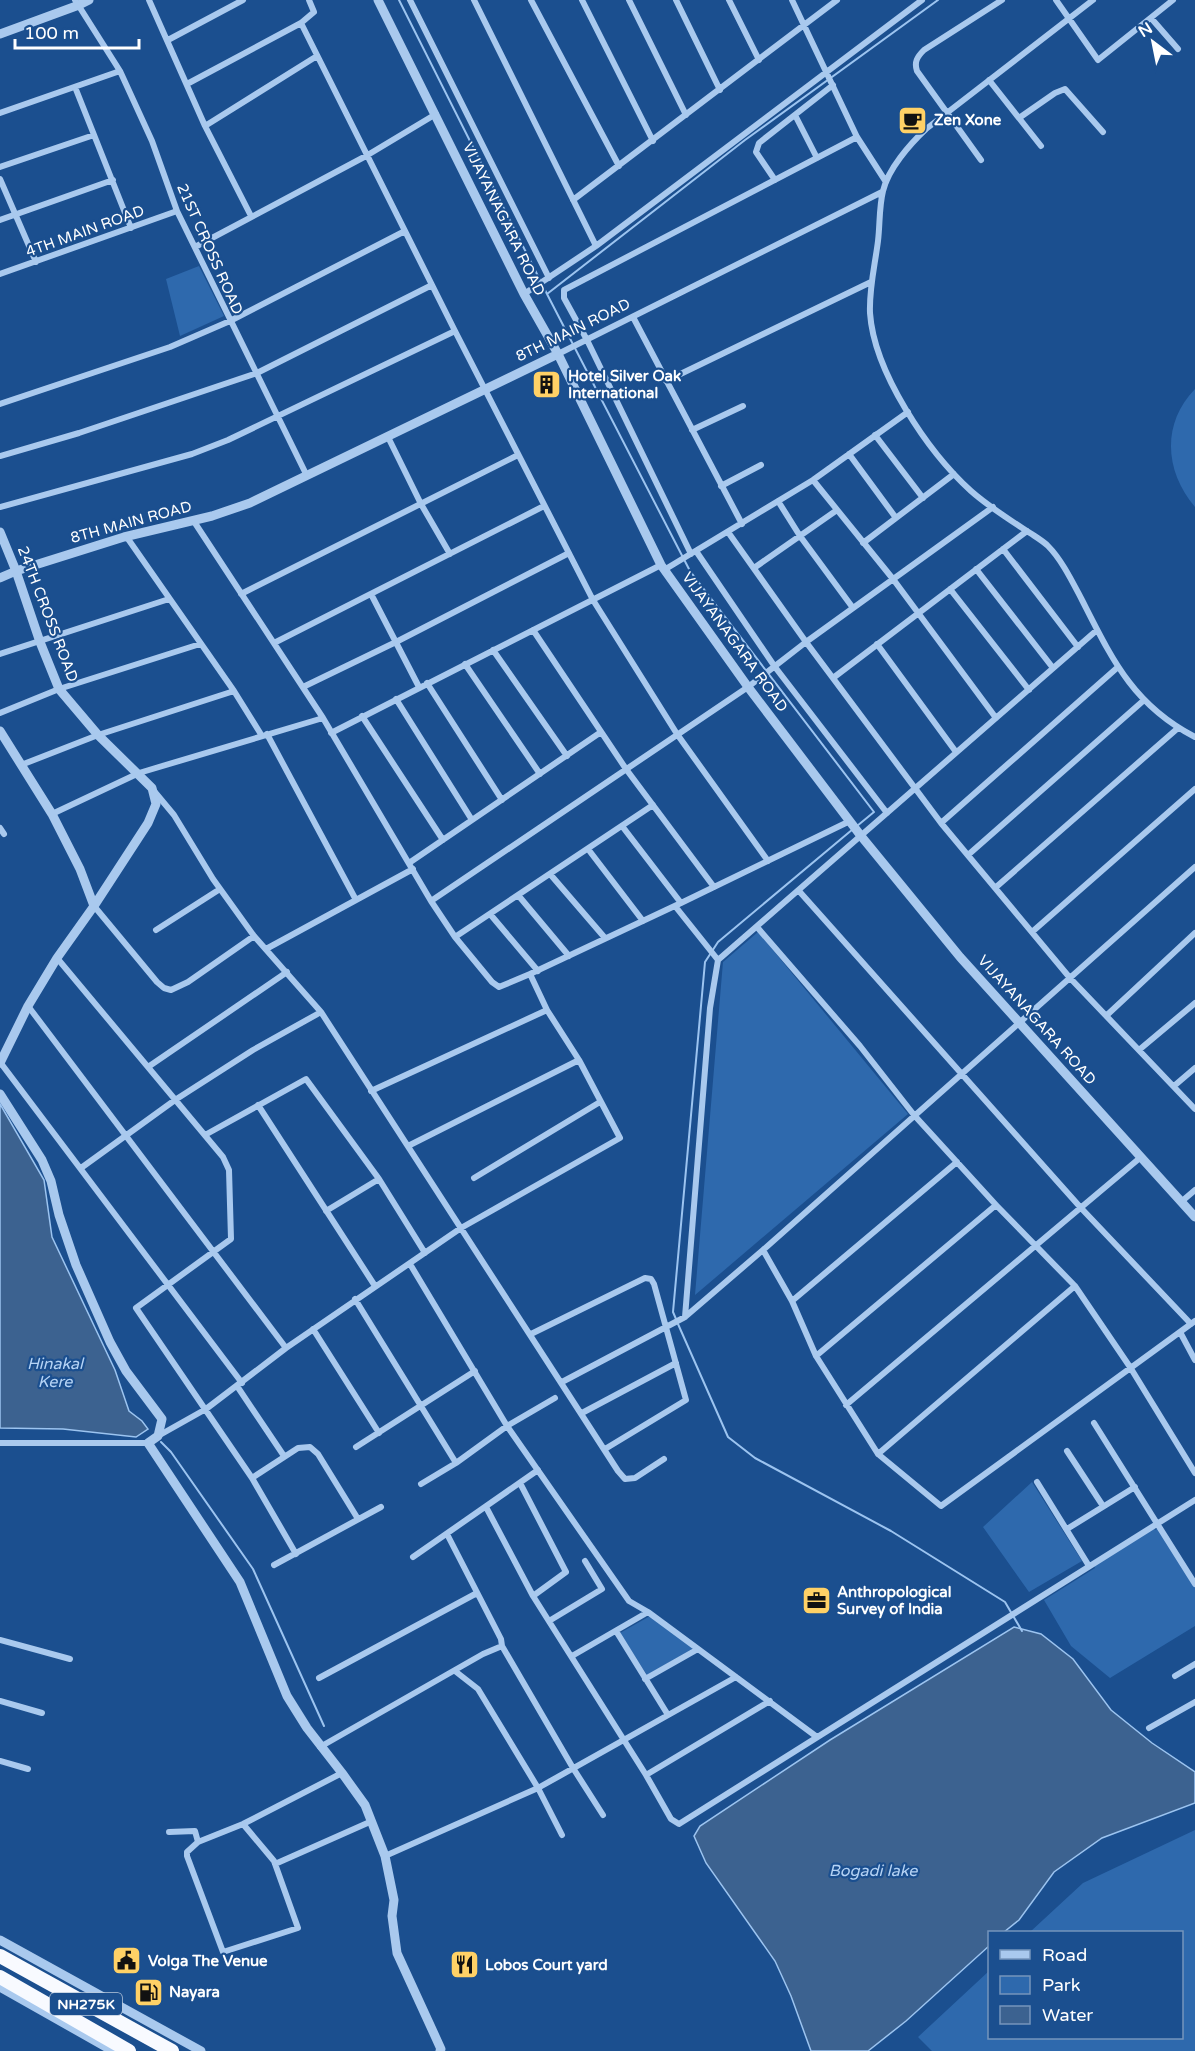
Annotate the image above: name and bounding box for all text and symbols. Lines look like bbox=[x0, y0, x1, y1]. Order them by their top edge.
scale bar bbox=[15, 12, 140, 50]
north arrow bbox=[1123, 12, 1183, 72]
text: N bbox=[1135, 18, 1156, 42]
text: 100 m bbox=[24, 22, 79, 44]
cafe icon: Zen Xone bbox=[897, 104, 929, 136]
place label: Zen Xone bbox=[934, 111, 1002, 129]
street label: VIJAYANAGARA ROAD bbox=[459, 139, 549, 299]
street label: 21ST CROSS ROAD bbox=[173, 181, 247, 317]
street label: 4TH MAIN ROAD bbox=[23, 201, 147, 261]
street label: 8TH MAIN ROAD bbox=[513, 295, 633, 365]
place label: Hotel Silver Oak International bbox=[568, 367, 681, 402]
building icon: Hotel Silver Oak International bbox=[531, 369, 563, 401]
street label: 8TH MAIN ROAD bbox=[68, 497, 194, 547]
street label: 24TH CROSS ROAD bbox=[14, 544, 82, 684]
street label: VIJAYANAGARA ROAD bbox=[678, 569, 792, 715]
street label: VIJAYANAGARA ROAD bbox=[974, 951, 1100, 1089]
water label: Hinakal Kere bbox=[27, 1354, 85, 1392]
place label: Anthropological Survey of India bbox=[837, 1583, 951, 1619]
office icon: Anthropological Survey of India bbox=[800, 1585, 832, 1617]
water label: Bogadi lake bbox=[829, 1861, 918, 1881]
legend bbox=[988, 1931, 1183, 2039]
text: Road bbox=[1042, 1944, 1087, 1966]
public building icon: Volga The Venue bbox=[111, 1945, 143, 1977]
restaurant icon: Lobos Court yard bbox=[448, 1949, 480, 1981]
place label: Volga The Venue bbox=[148, 1952, 268, 1971]
place label: Lobos Court yard bbox=[485, 1956, 608, 1975]
text: Park bbox=[1042, 1974, 1081, 1996]
fuel station icon: Nayara bbox=[132, 1976, 164, 2008]
place label: Nayara bbox=[169, 1983, 220, 2002]
road number: NH275K bbox=[50, 1993, 122, 2015]
text: Water bbox=[1042, 2004, 1093, 2026]

